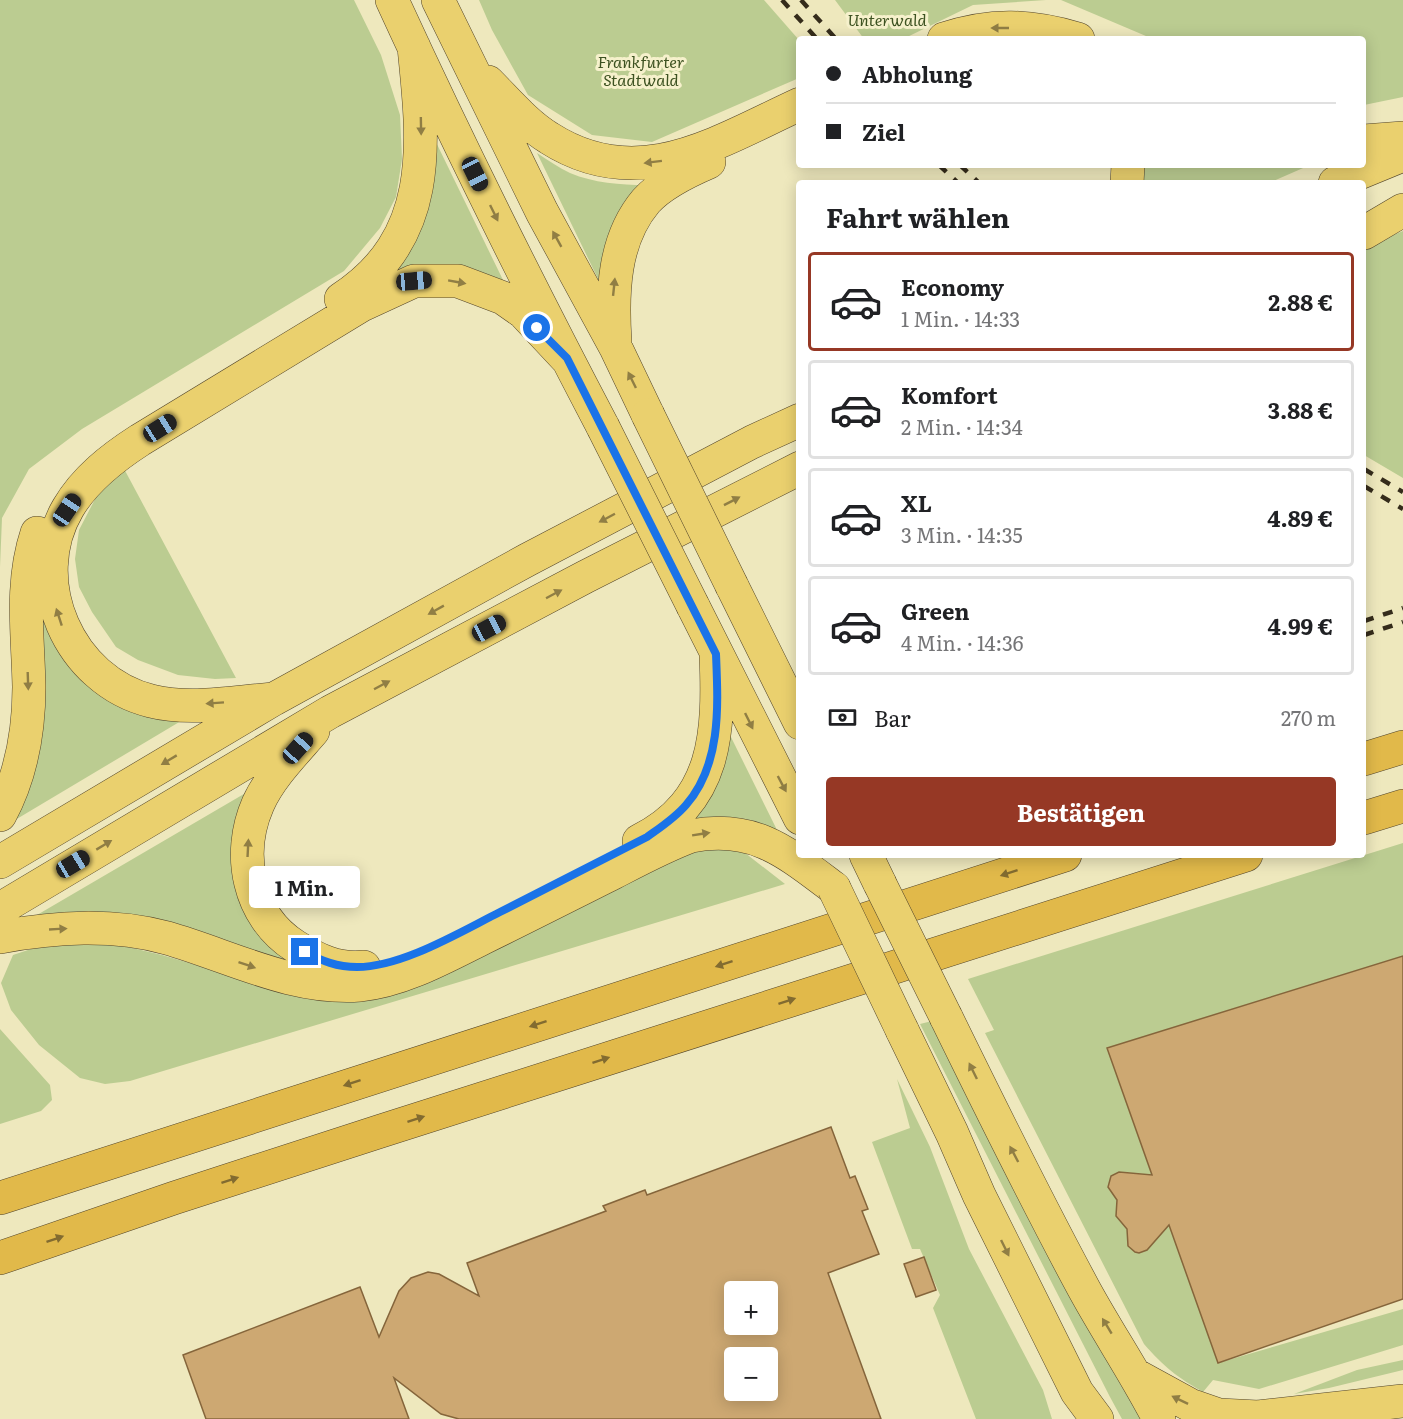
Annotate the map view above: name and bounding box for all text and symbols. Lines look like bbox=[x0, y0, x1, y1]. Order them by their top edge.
park label: Unterwald bbox=[847, 7, 927, 31]
one-way arrow bbox=[991, 23, 1010, 32]
park label: Frankfurter Stadtwald bbox=[598, 49, 684, 91]
text: Abholung bbox=[862, 57, 972, 90]
text: Ziel bbox=[862, 115, 905, 148]
one-way arrow bbox=[416, 117, 426, 136]
car bbox=[459, 154, 491, 194]
one-way arrow bbox=[643, 157, 662, 166]
text: Fahrt wählen bbox=[826, 196, 1010, 236]
one-way arrow bbox=[489, 205, 498, 222]
one-way arrow bbox=[552, 230, 562, 247]
car bbox=[395, 270, 433, 292]
text: Economy bbox=[901, 270, 1004, 303]
icon: car bbox=[829, 275, 883, 329]
one-way arrow bbox=[447, 278, 466, 287]
one-way arrow bbox=[609, 278, 619, 297]
text: 2.88 € bbox=[1268, 285, 1333, 318]
text: 1 Min. · 14:33 bbox=[901, 303, 1020, 333]
route start bbox=[523, 314, 550, 341]
one-way arrow bbox=[627, 372, 636, 389]
text: Komfort bbox=[901, 378, 998, 411]
icon: car bbox=[829, 383, 883, 437]
text: 3.88 € bbox=[1268, 393, 1333, 426]
car bbox=[140, 411, 180, 445]
text: 2 Min. · 14:34 bbox=[901, 411, 1023, 441]
text: XL bbox=[901, 486, 932, 519]
car bbox=[49, 490, 85, 530]
icon: car bbox=[829, 491, 883, 545]
one-way arrow bbox=[723, 496, 740, 506]
text: 4.89 € bbox=[1267, 501, 1333, 534]
one-way arrow bbox=[599, 513, 616, 523]
text: 3 Min. · 14:35 bbox=[901, 519, 1023, 549]
one-way arrow bbox=[545, 589, 563, 599]
text: Green bbox=[901, 594, 970, 627]
icon: car bbox=[829, 599, 883, 653]
one-way arrow bbox=[427, 605, 444, 615]
one-way arrow bbox=[54, 608, 63, 626]
text: 4.99 € bbox=[1267, 609, 1333, 642]
car bbox=[469, 612, 509, 644]
text: 4 Min. · 14:36 bbox=[901, 627, 1024, 657]
one-way arrow bbox=[24, 671, 33, 690]
one-way arrow bbox=[373, 680, 390, 690]
one-way arrow bbox=[206, 698, 225, 708]
icon: cash bbox=[826, 701, 859, 734]
text: Bar bbox=[874, 701, 911, 734]
text: 270 m bbox=[1281, 702, 1336, 732]
one-way arrow bbox=[745, 712, 754, 729]
car bbox=[279, 729, 317, 767]
one-way arrow bbox=[161, 755, 177, 766]
one-way arrow bbox=[777, 776, 787, 793]
button: Bestätigen bbox=[826, 777, 1336, 846]
one-way arrow bbox=[691, 829, 710, 838]
one-way arrow bbox=[243, 839, 253, 858]
one-way arrow bbox=[96, 840, 112, 851]
car bbox=[53, 847, 93, 881]
callout: 1 Min. bbox=[250, 865, 360, 907]
one-way arrow bbox=[1000, 869, 1018, 878]
text: 1 Min. bbox=[275, 872, 334, 902]
one-way arrow bbox=[48, 924, 67, 933]
route end bbox=[291, 938, 318, 965]
one-way arrow bbox=[715, 960, 733, 970]
one-way arrow bbox=[239, 961, 257, 970]
one-way arrow bbox=[778, 996, 796, 1005]
one-way arrow bbox=[529, 1020, 547, 1029]
one-way arrow bbox=[592, 1055, 610, 1064]
one-way arrow bbox=[968, 1063, 977, 1080]
one-way arrow bbox=[343, 1079, 361, 1089]
one-way arrow bbox=[407, 1114, 425, 1124]
one-way arrow bbox=[1009, 1146, 1019, 1163]
one-way arrow bbox=[221, 1174, 239, 1184]
one-way arrow bbox=[46, 1233, 64, 1243]
one-way arrow bbox=[1000, 1239, 1009, 1256]
map controls bbox=[724, 1281, 778, 1401]
button: + bbox=[724, 1281, 778, 1335]
one-way arrow bbox=[1101, 1318, 1112, 1334]
button: − bbox=[724, 1347, 778, 1401]
one-way arrow bbox=[1172, 1395, 1189, 1405]

